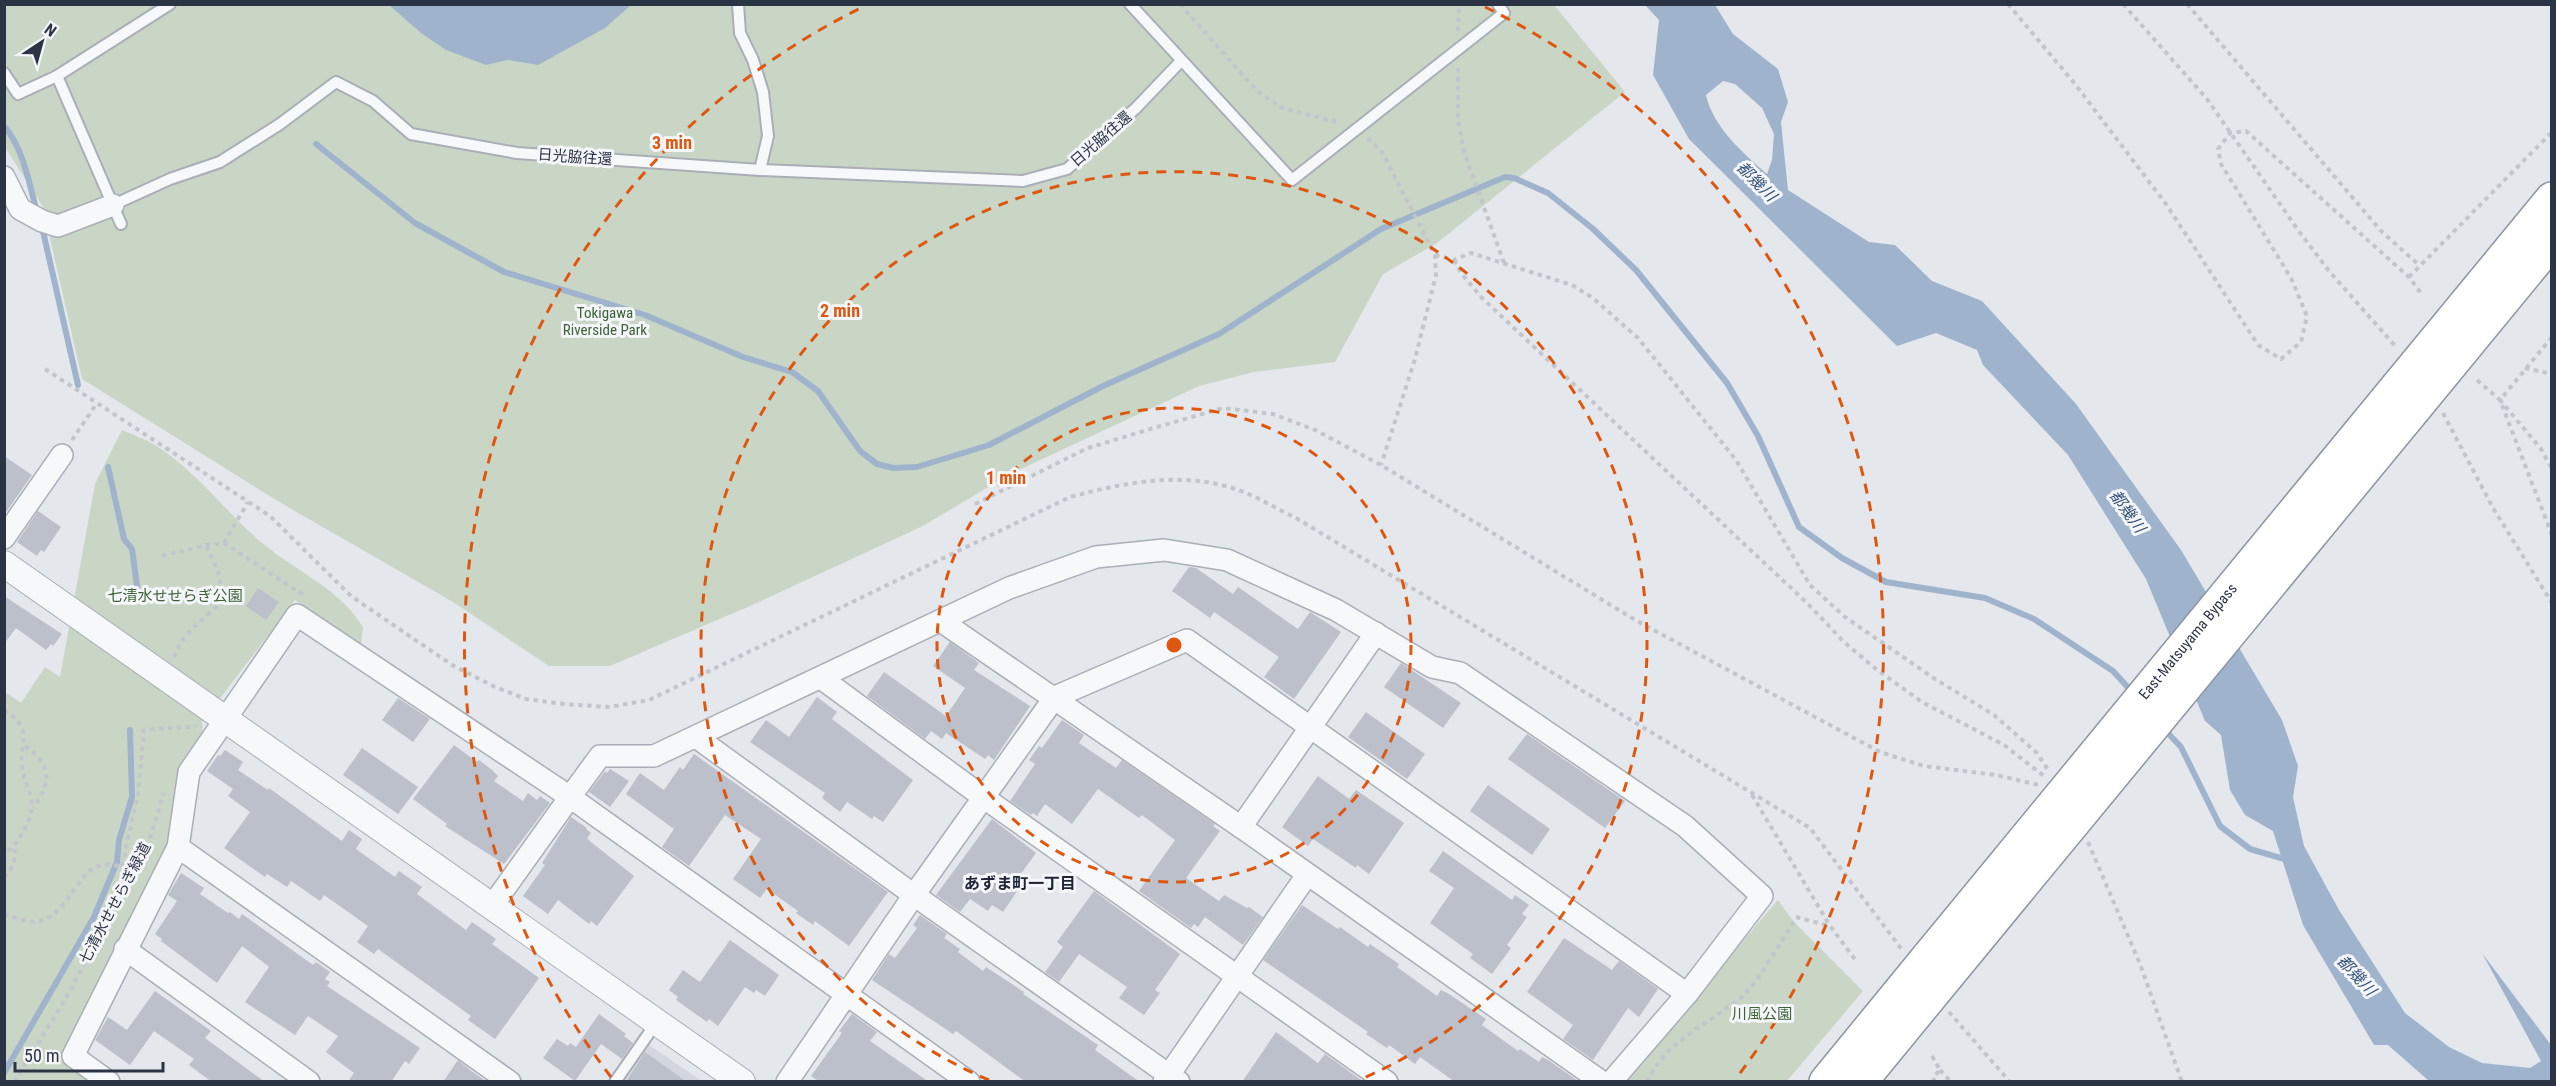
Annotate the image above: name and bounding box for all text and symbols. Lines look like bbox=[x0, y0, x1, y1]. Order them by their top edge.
north arrow bbox=[12, 12, 72, 72]
text: N bbox=[41, 20, 60, 41]
street label: 日光脇往還 bbox=[1067, 108, 1135, 170]
text: 3 min bbox=[652, 132, 692, 153]
street label: 日光脇往還 bbox=[537, 145, 613, 169]
water label: 都幾川 bbox=[1733, 158, 1782, 206]
text: 2 min bbox=[820, 300, 860, 321]
park label: Tokigawa Riverside Park bbox=[563, 304, 647, 339]
text: 1 min bbox=[986, 467, 1026, 488]
water label: 都幾川 bbox=[2106, 486, 2151, 538]
street label: East-Matsuyama Bypass bbox=[2135, 580, 2241, 703]
park label: 七清水せせらぎ公園 bbox=[107, 587, 243, 605]
centre of rings bbox=[1164, 635, 1184, 655]
street label: 七清水せせらぎ緑道 bbox=[75, 839, 155, 967]
district label: あずま町一丁目 bbox=[964, 874, 1076, 893]
water label: 都幾川 bbox=[2333, 951, 2381, 1001]
park label: 川風公園 bbox=[1732, 1005, 1792, 1023]
scale bar bbox=[15, 1035, 164, 1073]
text: 50 m bbox=[24, 1045, 59, 1066]

